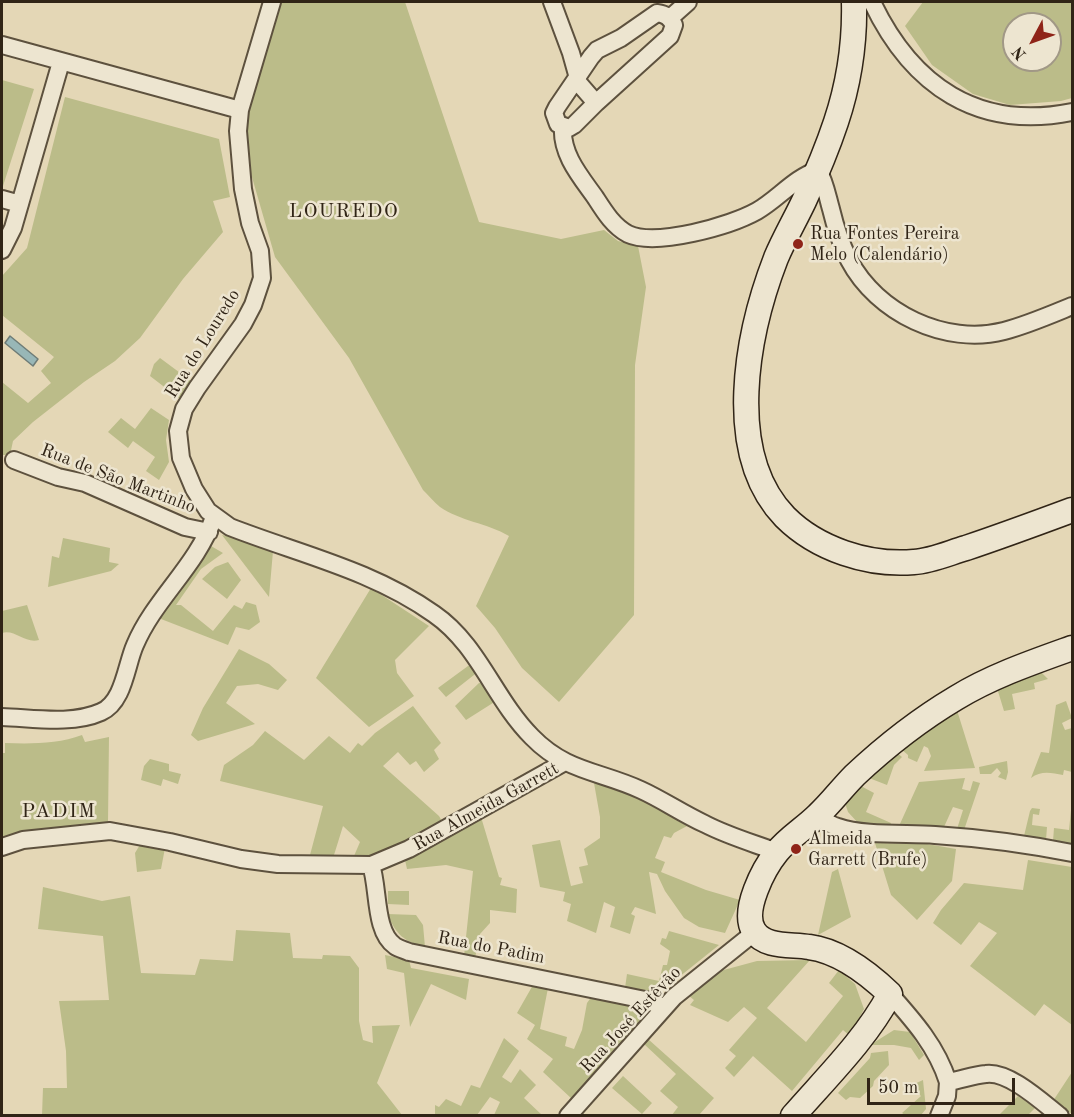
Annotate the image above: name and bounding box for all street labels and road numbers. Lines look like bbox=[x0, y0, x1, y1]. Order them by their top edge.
street label: Rua do Louredo bbox=[161, 286, 245, 402]
street label: Rua de São Martinho bbox=[38, 440, 198, 518]
street label: Rua Almeida Garrett bbox=[409, 758, 563, 856]
street label: Rua do Padim bbox=[436, 927, 546, 969]
street label: Rua José Estêvão bbox=[576, 962, 686, 1078]

